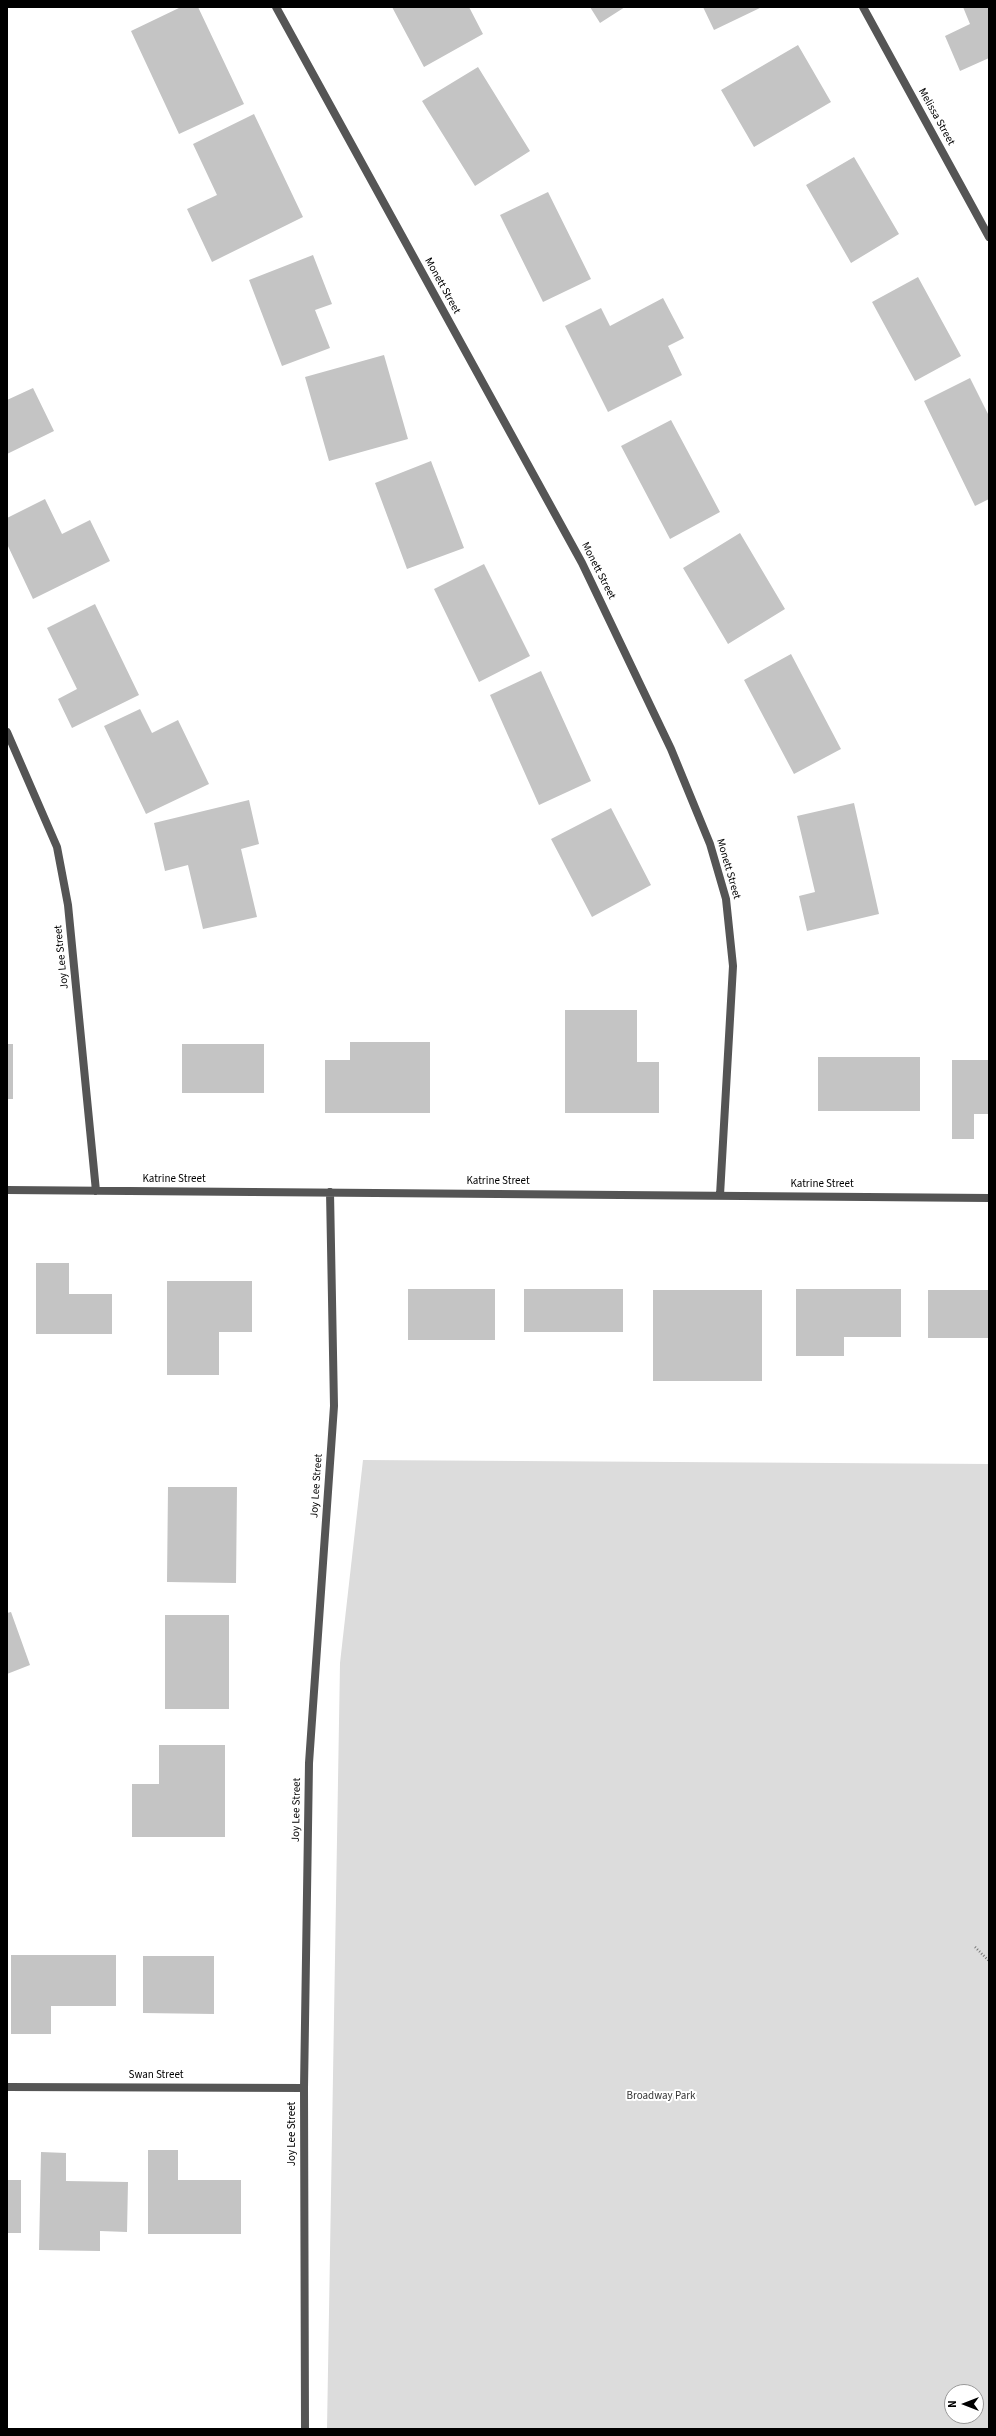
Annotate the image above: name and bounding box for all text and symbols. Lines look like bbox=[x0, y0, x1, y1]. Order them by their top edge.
street label: Melissa Street bbox=[915, 86, 957, 148]
street label: Monett Street bbox=[421, 256, 463, 316]
street label: Monett Street bbox=[578, 540, 618, 602]
street label: Monett Street bbox=[713, 837, 743, 901]
street label: Joy Lee Street bbox=[52, 924, 72, 990]
street label: Katrine Street bbox=[142, 1173, 206, 1187]
street label: Katrine Street bbox=[466, 1175, 530, 1189]
street label: Katrine Street bbox=[790, 1178, 854, 1192]
street label: Joy Lee Street bbox=[308, 1453, 326, 1519]
street label: Joy Lee Street bbox=[290, 1778, 304, 1842]
street label: Swan Street bbox=[129, 2069, 183, 2083]
park label: Broadway Park bbox=[627, 2090, 695, 2104]
street label: Joy Lee Street bbox=[286, 2102, 300, 2166]
north arrow bbox=[944, 2384, 984, 2424]
text: N bbox=[945, 2400, 960, 2408]

